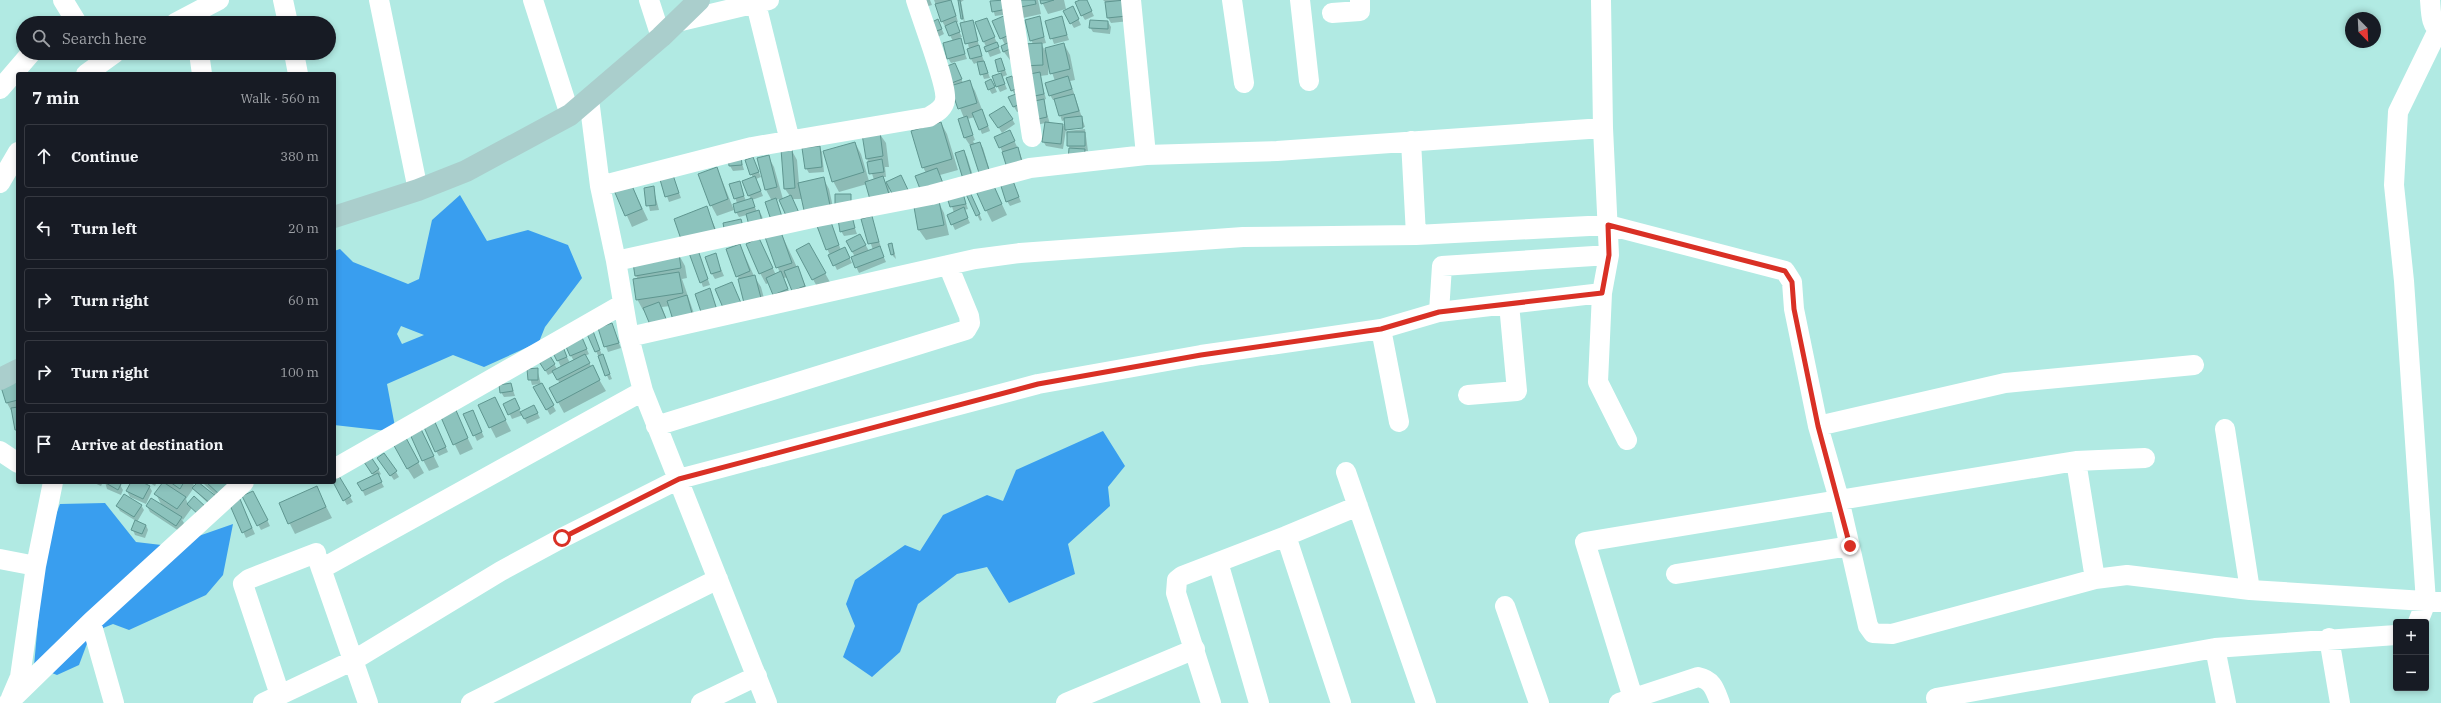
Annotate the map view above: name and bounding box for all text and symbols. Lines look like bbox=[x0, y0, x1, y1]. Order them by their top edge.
north arrow bbox=[2345, 12, 2381, 48]
search box bbox=[16, 16, 336, 60]
icon: search bbox=[30, 27, 52, 49]
text: Search here bbox=[62, 29, 147, 48]
text: 7 min bbox=[32, 87, 80, 109]
text: Walk · 560 m bbox=[241, 90, 320, 107]
icon: ahead bbox=[33, 145, 55, 167]
text: Continue bbox=[71, 147, 138, 166]
text: 380 m bbox=[280, 148, 319, 165]
icon: left bbox=[33, 217, 55, 239]
text: Turn left bbox=[71, 219, 137, 238]
text: 20 m bbox=[288, 220, 319, 237]
icon: right bbox=[33, 289, 55, 311]
text: Turn right bbox=[71, 291, 149, 310]
text: 60 m bbox=[288, 292, 319, 309]
icon: right bbox=[33, 361, 55, 383]
text: Turn right bbox=[71, 363, 149, 382]
text: 100 m bbox=[280, 364, 319, 381]
icon: arrive bbox=[33, 433, 55, 455]
text: Arrive at destination bbox=[71, 435, 223, 454]
route start bbox=[553, 529, 571, 547]
route end bbox=[1841, 537, 1859, 555]
map controls bbox=[2393, 619, 2429, 691]
button: + bbox=[2393, 619, 2429, 655]
button: − bbox=[2393, 655, 2429, 691]

